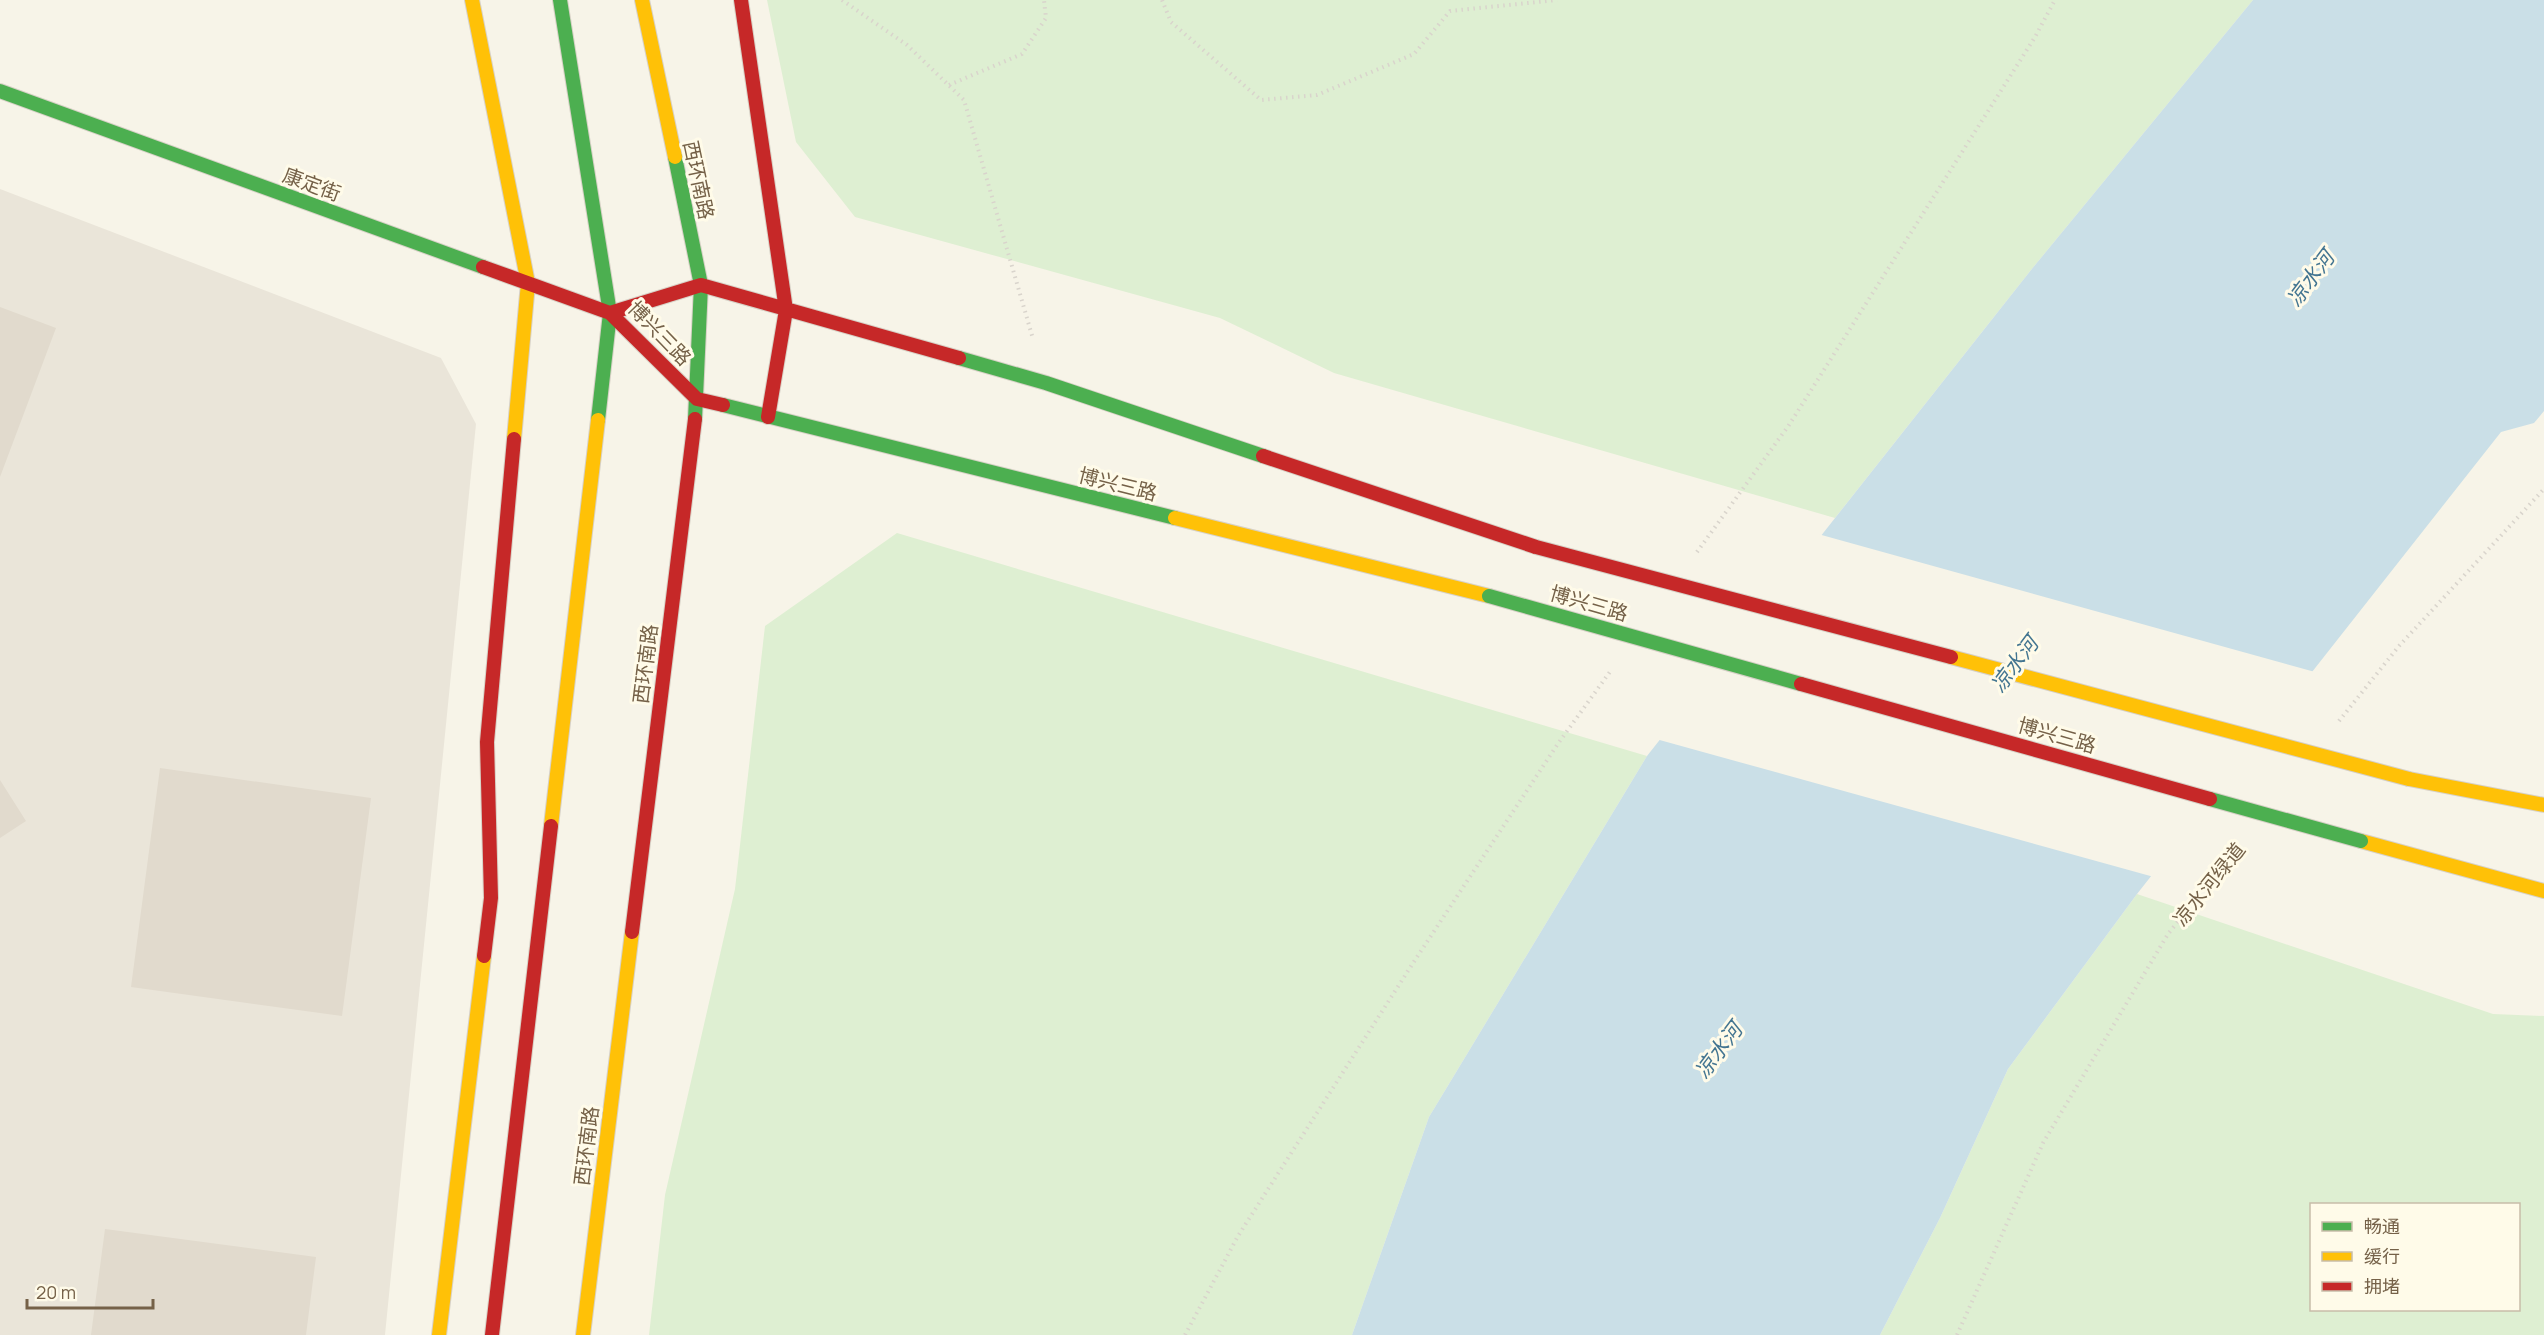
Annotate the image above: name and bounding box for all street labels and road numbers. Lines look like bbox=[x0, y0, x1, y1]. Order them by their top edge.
street label: 西环南路 bbox=[677, 138, 721, 222]
street label: 康定街 bbox=[279, 161, 345, 207]
street label: 博兴三路 bbox=[623, 295, 697, 371]
street label: 博兴三路 bbox=[1076, 461, 1160, 507]
street label: 博兴三路 bbox=[1547, 579, 1631, 627]
street label: 西环南路 bbox=[627, 623, 663, 705]
street label: 博兴三路 bbox=[2015, 711, 2099, 759]
street label: 凉水河绿道 bbox=[2167, 837, 2251, 931]
street label: 西环南路 bbox=[568, 1105, 604, 1187]

